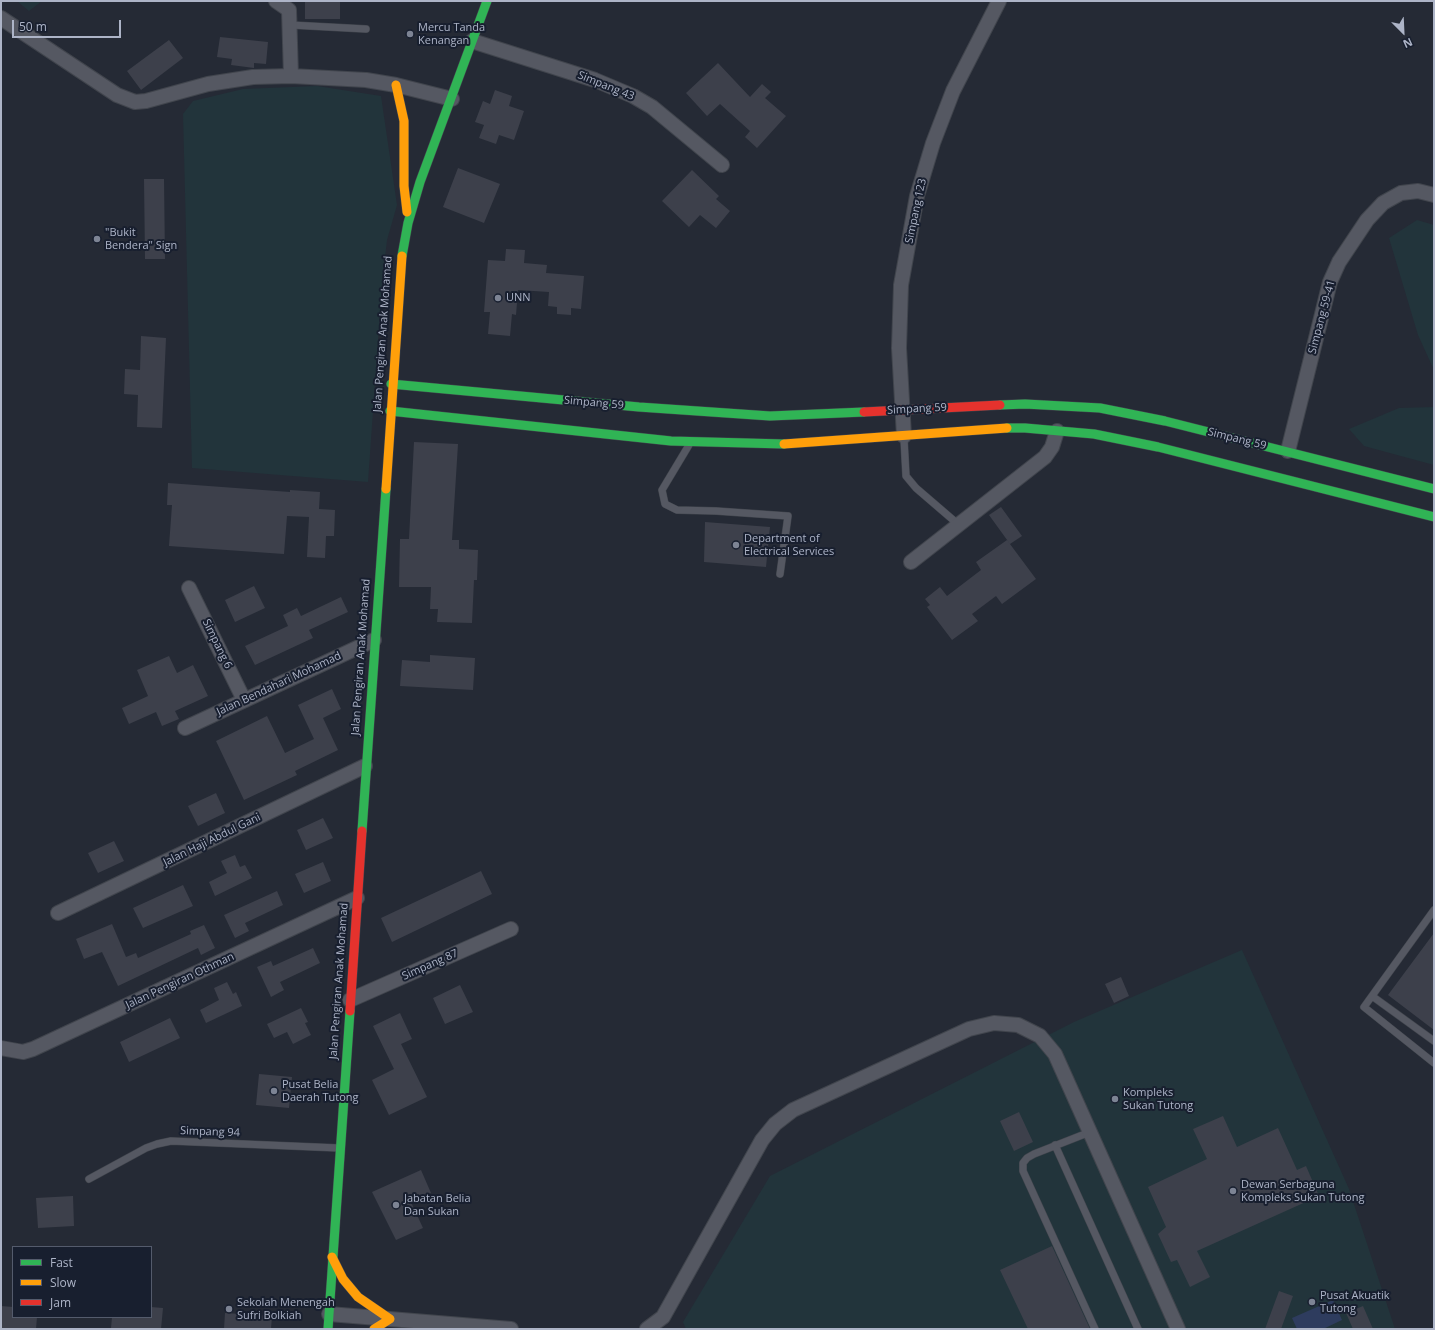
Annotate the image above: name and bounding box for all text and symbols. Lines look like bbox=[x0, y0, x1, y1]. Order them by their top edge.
scale bar bbox=[14, 12, 123, 38]
north arrow bbox=[1383, 12, 1423, 52]
text: 50 m bbox=[19, 18, 47, 35]
place label: Mercu Tanda Kenangan bbox=[418, 21, 485, 47]
marker: Mercu Tanda Kenangan bbox=[405, 29, 415, 39]
text: N bbox=[1401, 35, 1415, 52]
street label: Simpang 43 bbox=[576, 69, 636, 103]
street label: Simpang 123 bbox=[903, 177, 929, 245]
place label: "Bukit Bendera" Sign bbox=[105, 226, 177, 252]
marker: "Bukit Bendera" Sign bbox=[92, 234, 102, 244]
street label: Jalan Pengiran Anak Mohamad bbox=[371, 255, 395, 413]
street label: Simpang 59-41 bbox=[1306, 279, 1338, 355]
place label: UNN bbox=[506, 291, 531, 305]
marker: UNN bbox=[493, 293, 503, 303]
street label: Simpang 59 bbox=[564, 394, 624, 412]
street label: Simpang 59 bbox=[887, 401, 947, 417]
street label: Simpang 59 bbox=[1206, 425, 1268, 453]
place label: Department of Electrical Services bbox=[744, 532, 834, 558]
marker: Department of Electrical Services bbox=[731, 540, 741, 550]
street label: Jalan Pengiran Anak Mohamad bbox=[349, 578, 373, 736]
street label: Simpang 6 bbox=[199, 617, 235, 671]
street label: Jalan Bendahari Mohamad bbox=[215, 649, 343, 719]
street label: Jalan Haji Abdul Gani bbox=[161, 811, 263, 869]
street label: Jalan Pengiran Anak Mohamad bbox=[327, 902, 351, 1060]
street label: Simpang 87 bbox=[400, 947, 460, 983]
street label: Jalan Pengiran Othman bbox=[124, 950, 236, 1012]
place label: Pusat Belia Daerah Tutong bbox=[282, 1078, 359, 1104]
marker: Pusat Belia Daerah Tutong bbox=[269, 1086, 279, 1096]
place label: Kompleks Sukan Tutong bbox=[1123, 1086, 1193, 1112]
marker: Kompleks Sukan Tutong bbox=[1110, 1094, 1120, 1104]
street label: Simpang 94 bbox=[180, 1124, 240, 1140]
place label: Dewan Serbaguna Kompleks Sukan Tutong bbox=[1241, 1178, 1364, 1204]
marker: Dewan Serbaguna Kompleks Sukan Tutong bbox=[1228, 1186, 1238, 1196]
place label: Jabatan Belia Dan Sukan bbox=[404, 1192, 470, 1218]
marker: Jabatan Belia Dan Sukan bbox=[391, 1200, 401, 1210]
legend bbox=[12, 1246, 152, 1318]
text: Fast bbox=[50, 1254, 73, 1271]
text: Slow bbox=[50, 1274, 76, 1291]
place label: Pusat Akuatik Tutong bbox=[1320, 1289, 1390, 1315]
text: Jam bbox=[50, 1294, 71, 1311]
place label: Sekolah Menengah Sufri Bolkiah bbox=[237, 1296, 335, 1322]
marker: Pusat Akuatik Tutong bbox=[1307, 1297, 1317, 1307]
marker: Sekolah Menengah Sufri Bolkiah bbox=[224, 1304, 234, 1314]

